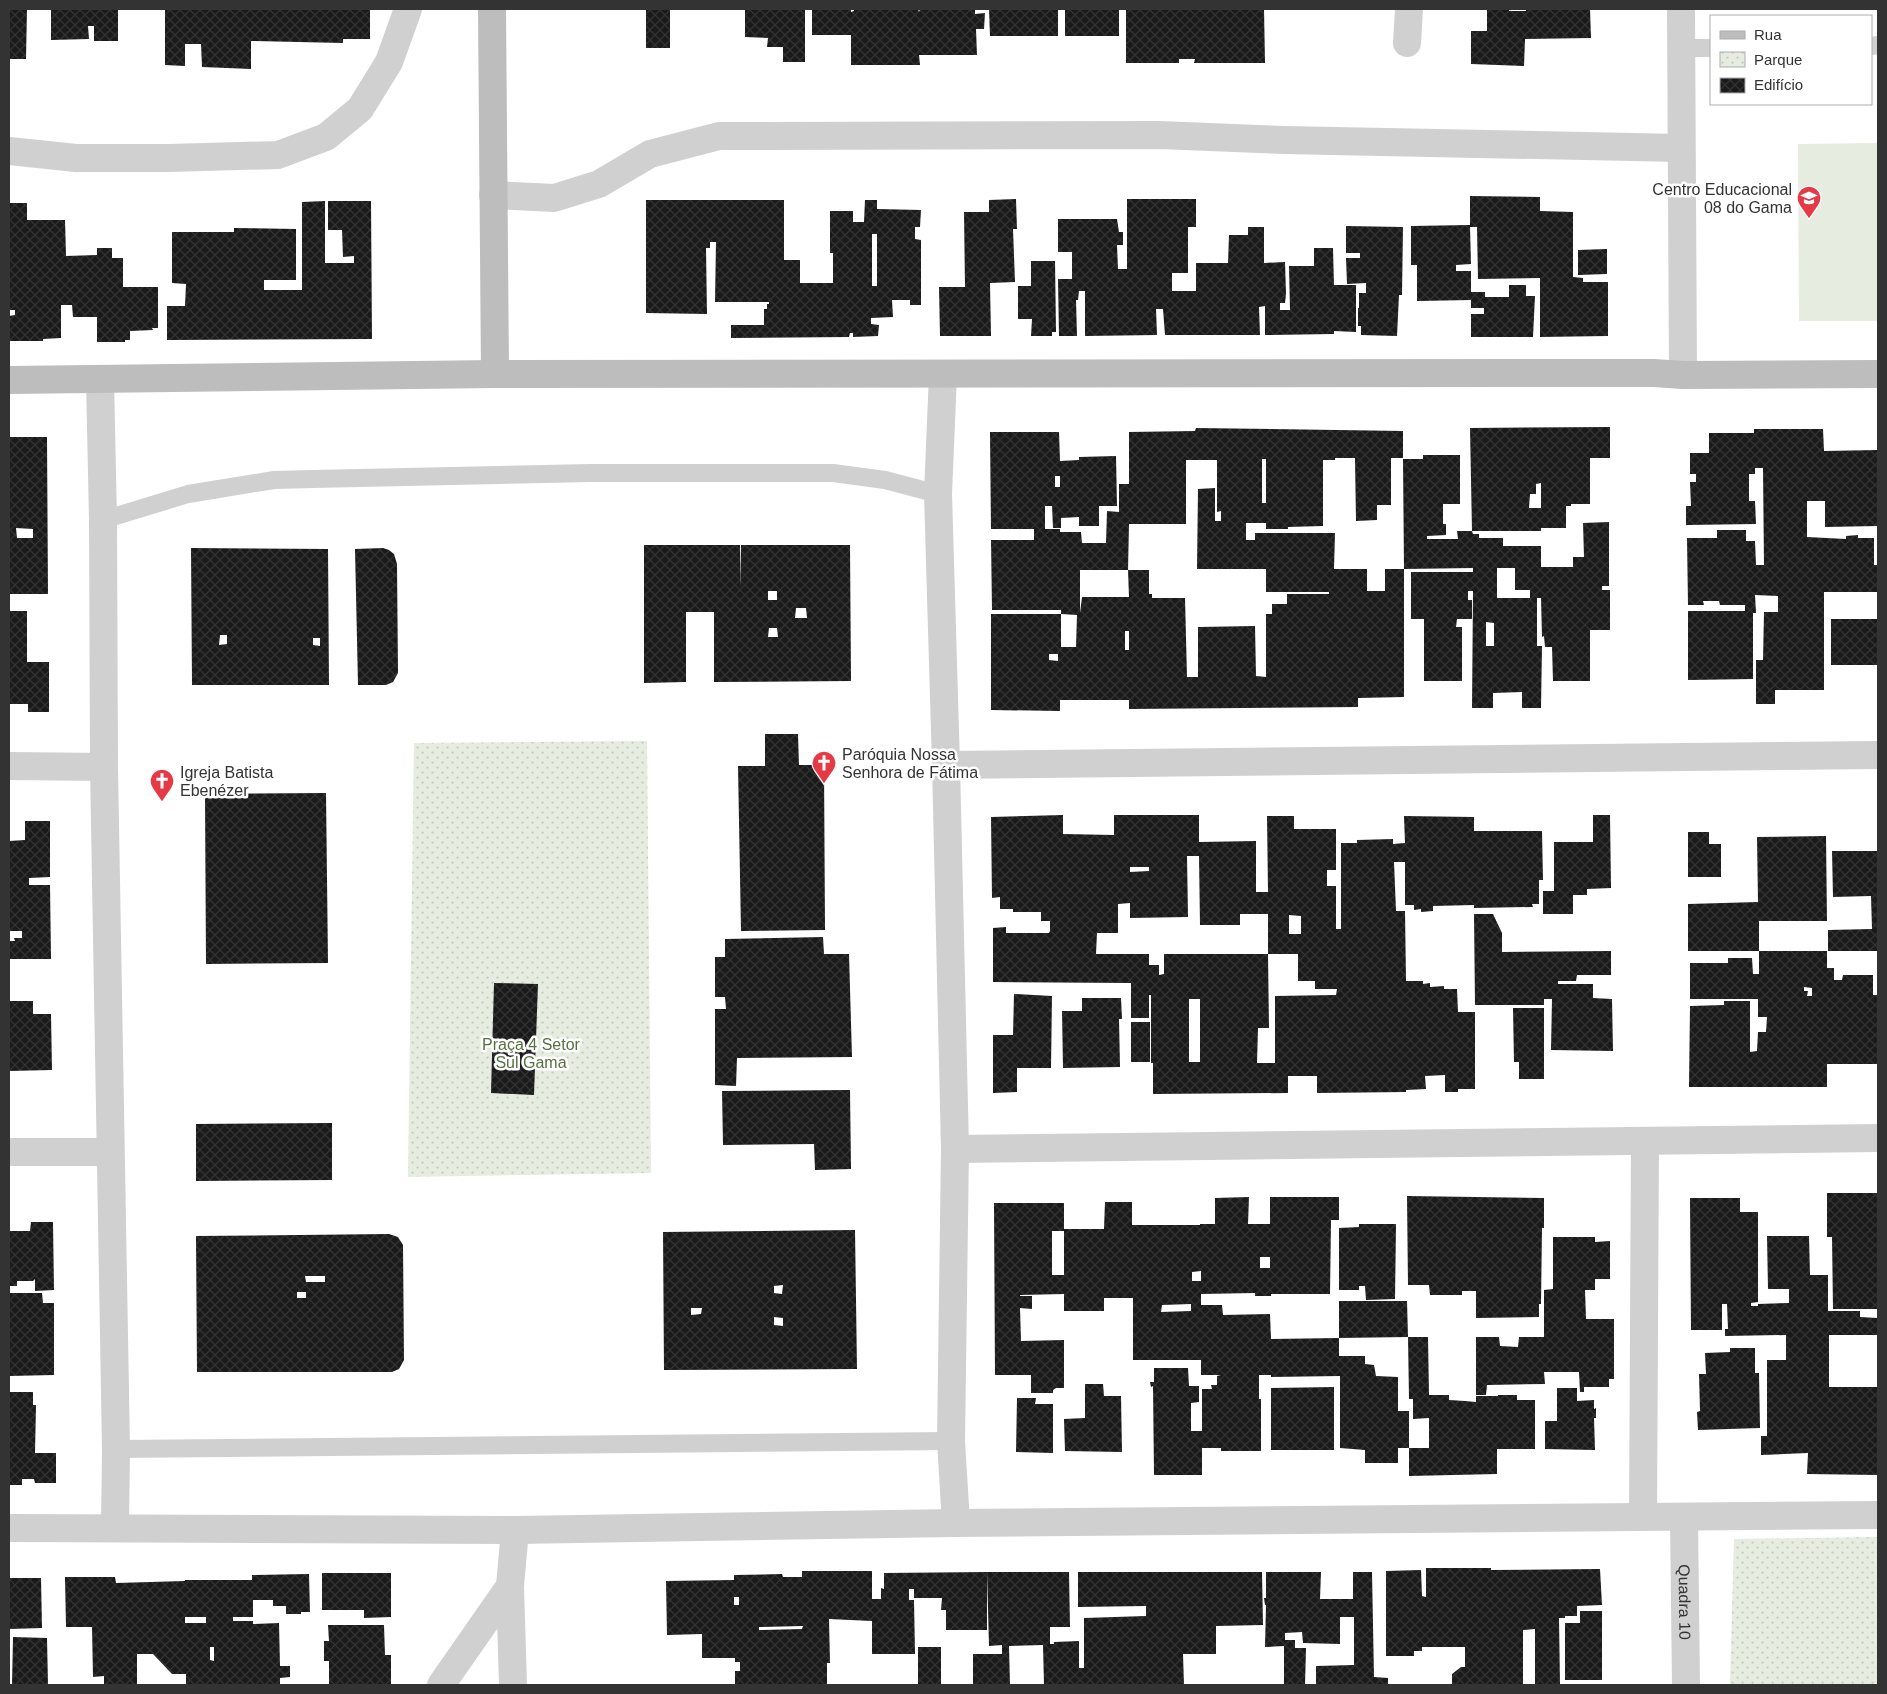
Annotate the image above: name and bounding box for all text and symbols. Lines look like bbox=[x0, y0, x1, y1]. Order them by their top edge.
legend bbox=[1710, 15, 1872, 105]
text: Rua bbox=[1754, 26, 1782, 43]
text: Parque bbox=[1754, 51, 1802, 68]
text: Edifício bbox=[1754, 76, 1803, 93]
place label: Centro Educacional 08 do Gama bbox=[1652, 181, 1792, 216]
school or university icon: Centro Educacional 08 do Gama bbox=[1796, 185, 1822, 219]
place label: Paróquia Nossa Senhora de Fátima bbox=[842, 746, 978, 781]
church icon: Paróquia Nossa Senhora de Fátima bbox=[811, 750, 837, 784]
place label: Igreja Batista Ebenézer bbox=[180, 764, 273, 799]
church icon: Igreja Batista Ebenézer bbox=[149, 768, 175, 802]
park label: Praça 4 Setor Sul Gama bbox=[482, 1036, 581, 1071]
street label: Quadra 10 bbox=[1676, 1564, 1694, 1640]

